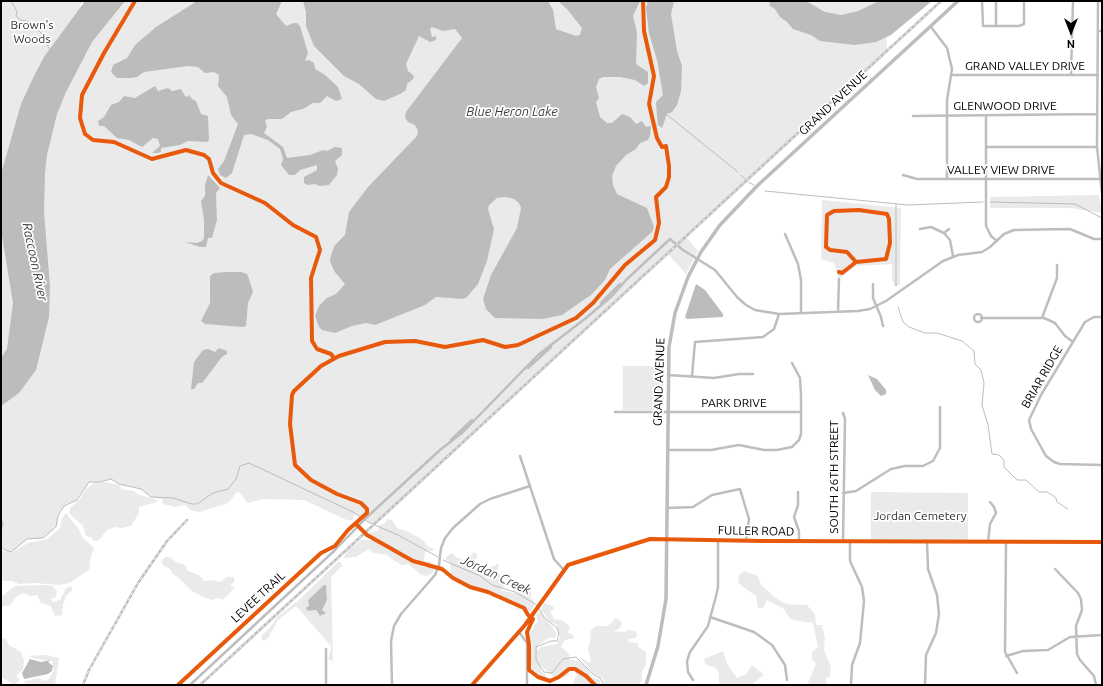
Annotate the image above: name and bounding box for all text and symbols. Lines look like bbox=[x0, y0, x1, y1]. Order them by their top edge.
north arrow bbox=[1051, 12, 1091, 52]
park label: Brown's Woods bbox=[10, 18, 54, 46]
text: N bbox=[1067, 38, 1075, 50]
street label: GRAND VALLEY DRIVE bbox=[965, 59, 1085, 73]
street label: GRAND AVENUE bbox=[796, 68, 870, 138]
street label: GLENWOOD DRIVE bbox=[953, 99, 1057, 113]
water label: Blue Heron Lake bbox=[466, 104, 558, 120]
street label: VALLEY VIEW DRIVE bbox=[947, 163, 1055, 177]
water label: Raccoon River bbox=[19, 221, 51, 303]
street label: GRAND AVENUE bbox=[650, 338, 668, 426]
street label: BRIAR RIDGE bbox=[1018, 343, 1066, 411]
street label: PARK DRIVE bbox=[701, 396, 767, 410]
street label: SOUTH 26TH STREET bbox=[827, 420, 841, 534]
park label: Jordan Cemetery bbox=[873, 509, 967, 523]
street label: FULLER ROAD bbox=[718, 523, 794, 539]
water label: Jordan Creek bbox=[459, 552, 533, 598]
street label: LEVEE TRAIL bbox=[228, 568, 288, 626]

